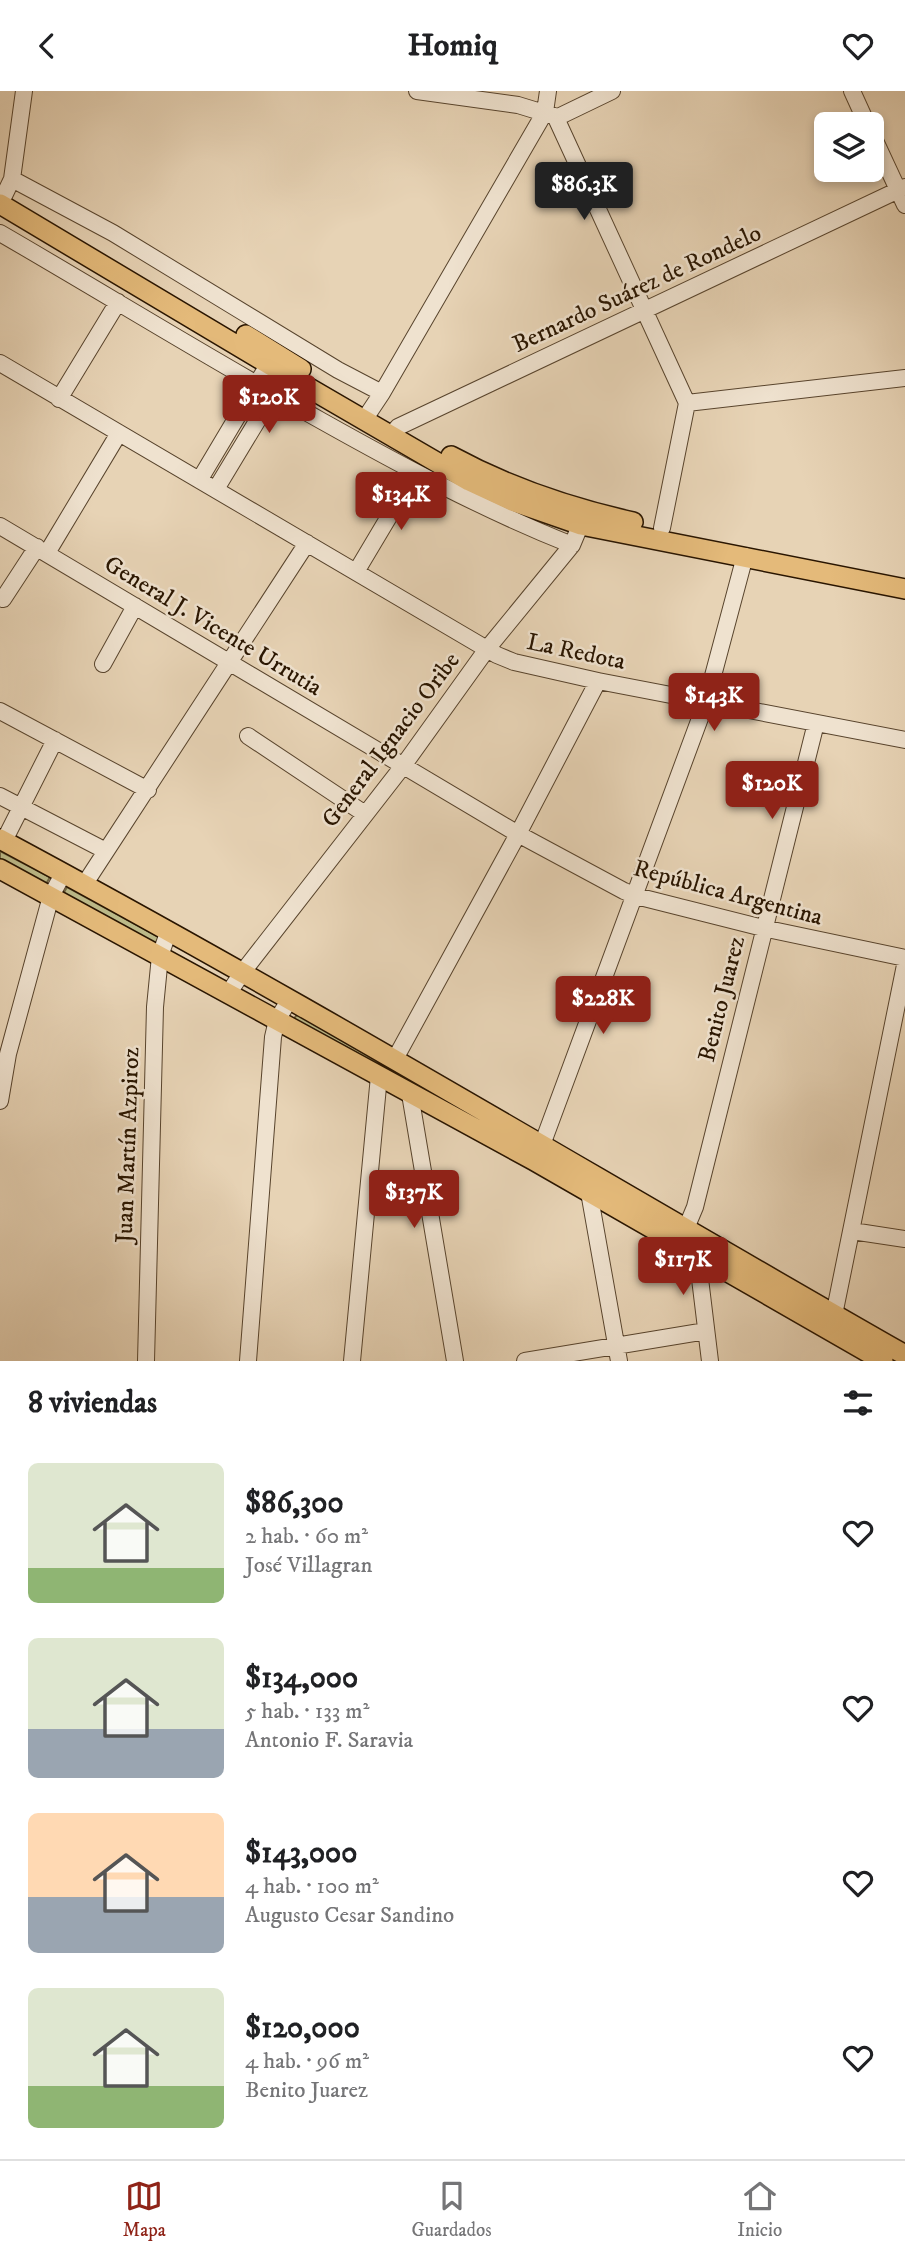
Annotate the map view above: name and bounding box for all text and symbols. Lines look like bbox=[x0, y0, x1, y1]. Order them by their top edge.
text: Homiq bbox=[407, 26, 498, 66]
icon: back bbox=[28, 27, 66, 65]
icon: heart bbox=[839, 27, 877, 65]
map controls bbox=[814, 112, 884, 182]
button: layers bbox=[814, 112, 884, 182]
pin: $86.3K bbox=[527, 163, 641, 222]
text: $86.3K bbox=[551, 170, 617, 199]
street label: Bernardo Suárez de Rondelo bbox=[508, 218, 766, 360]
pin: $120K bbox=[220, 375, 318, 435]
text: $120K bbox=[239, 383, 299, 412]
pin: $134K bbox=[352, 473, 450, 532]
text: $134K bbox=[372, 480, 430, 509]
street label: General J. Vicente Urrutia bbox=[99, 549, 328, 703]
street label: La Redota bbox=[524, 627, 629, 677]
street label: General Ignacio Oribe bbox=[315, 646, 467, 834]
pin: $143K bbox=[665, 673, 763, 733]
text: $143K bbox=[685, 681, 743, 710]
pin: $120K bbox=[723, 761, 821, 821]
text: $120K bbox=[742, 769, 802, 798]
street label: República Argentina bbox=[630, 853, 827, 933]
street label: Benito Juarez bbox=[692, 932, 752, 1065]
pin: $228K bbox=[554, 977, 652, 1036]
text: $228K bbox=[572, 984, 634, 1013]
street label: Juan Martín Azpiroz bbox=[110, 1046, 146, 1246]
pin: $137K bbox=[365, 1171, 463, 1230]
text: $137K bbox=[385, 1178, 443, 1207]
pin: $117K bbox=[634, 1237, 732, 1297]
text: $117K bbox=[654, 1245, 712, 1274]
icon: filters bbox=[839, 1384, 877, 1422]
text: 8 viviendas bbox=[28, 1385, 157, 1422]
text: $86,300 bbox=[245, 1485, 344, 1522]
icon: home bbox=[84, 1491, 168, 1575]
icon: heart bbox=[839, 1514, 877, 1552]
text: 2 hab. · 60 m² bbox=[245, 1522, 368, 1551]
text: José Villagran bbox=[245, 1551, 373, 1580]
text: $134,000 bbox=[245, 1660, 358, 1697]
icon: home bbox=[84, 1666, 168, 1750]
icon: heart bbox=[839, 1689, 877, 1727]
text: 5 hab. · 133 m² bbox=[245, 1697, 369, 1726]
text: Antonio F. Saravia bbox=[245, 1726, 413, 1755]
text: $143,000 bbox=[245, 1835, 357, 1872]
icon: home bbox=[84, 1841, 168, 1925]
icon: heart bbox=[839, 1864, 877, 1902]
text: 4 hab. · 100 m² bbox=[245, 1872, 379, 1901]
text: Augusto Cesar Sandino bbox=[245, 1901, 454, 1930]
text: $120,000 bbox=[245, 2010, 360, 2047]
icon: home bbox=[84, 2016, 168, 2100]
icon: heart bbox=[839, 2039, 877, 2077]
text: 4 hab. · 96 m² bbox=[245, 2047, 369, 2076]
text: Benito Juarez bbox=[245, 2076, 368, 2105]
tab: Mapa bbox=[123, 2177, 166, 2242]
tab: Guardados bbox=[411, 2177, 492, 2242]
tab: Inicio bbox=[737, 2177, 782, 2242]

